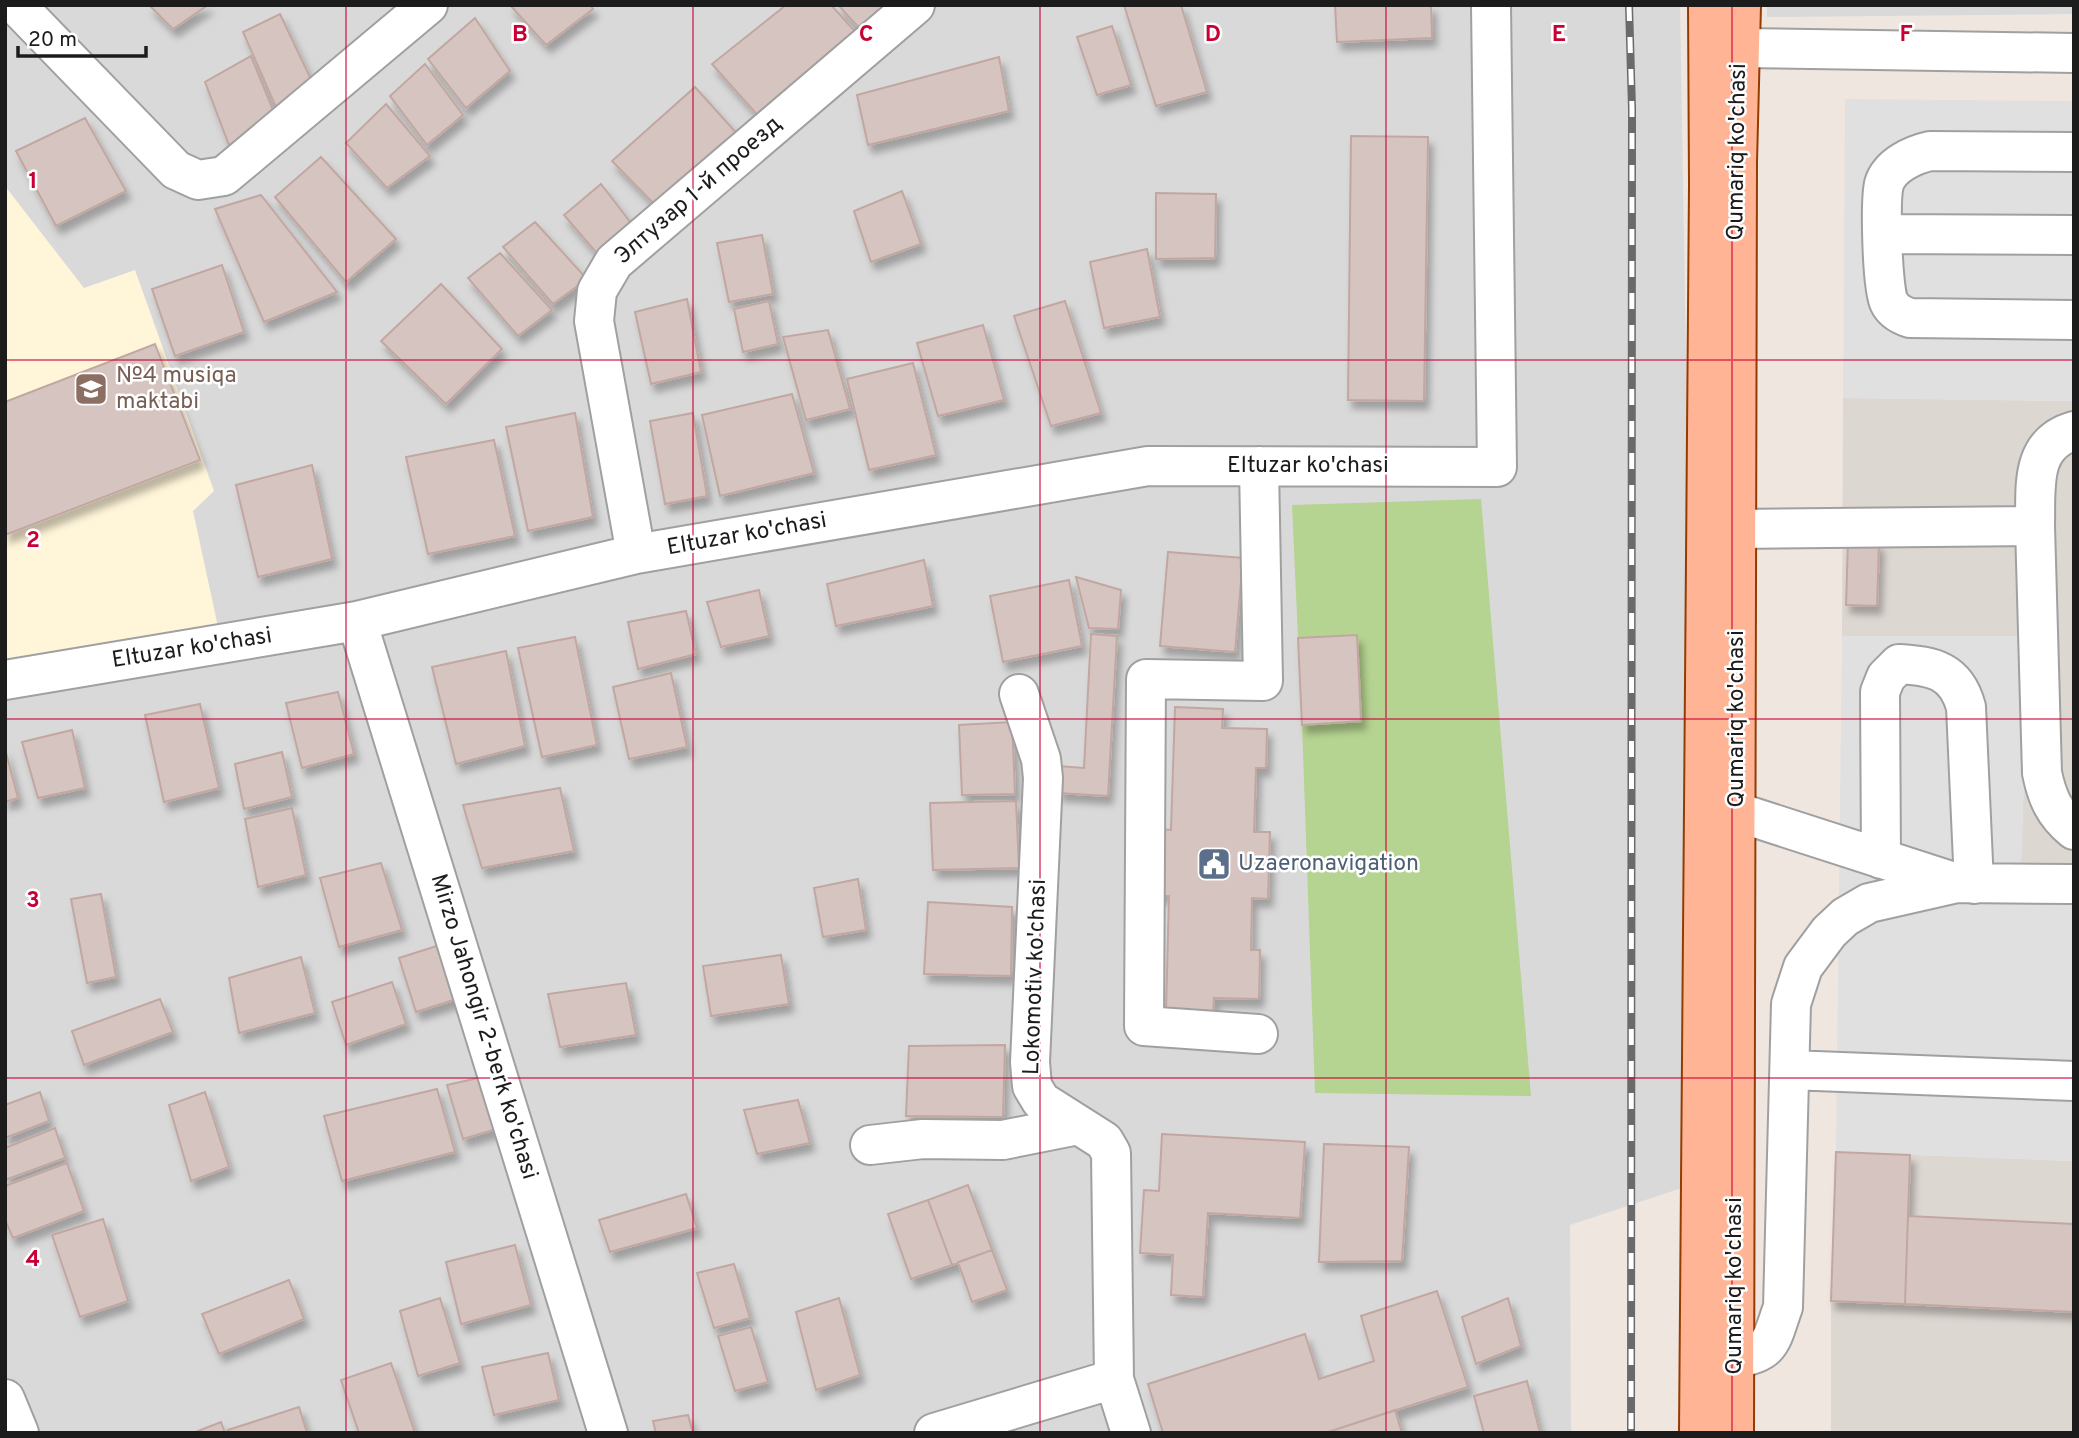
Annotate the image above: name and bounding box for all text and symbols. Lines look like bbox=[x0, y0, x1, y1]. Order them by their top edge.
scale bar bbox=[18, 14, 145, 58]
text: B bbox=[512, 21, 528, 50]
text: C bbox=[859, 21, 873, 50]
text: D bbox=[1205, 21, 1221, 50]
text: E bbox=[1552, 21, 1566, 50]
text: F bbox=[1899, 21, 1913, 50]
text: 20 m bbox=[28, 27, 77, 54]
street label: Qumariq ko'chasi bbox=[1722, 63, 1754, 241]
street label: Элтузар 1-й проезд bbox=[609, 110, 789, 272]
text: 1 bbox=[28, 168, 38, 197]
place label: №4 musiqa maktabi bbox=[116, 362, 237, 417]
school or university icon: №4 musiqa maktabi bbox=[72, 370, 110, 408]
street label: Eltuzar ko'chasi bbox=[1227, 452, 1389, 481]
street label: Eltuzar ko'chasi bbox=[665, 507, 829, 563]
text: 2 bbox=[26, 527, 40, 556]
street label: Eltuzar ko'chasi bbox=[110, 622, 274, 676]
street label: Qumariq ko'chasi bbox=[1723, 630, 1752, 808]
public building icon: Uzaeronavigation bbox=[1195, 845, 1233, 883]
place label: Uzaeronavigation bbox=[1238, 850, 1419, 879]
street label: Mirzo Jahongir 2-berk ko'chasi bbox=[423, 871, 543, 1183]
street label: Lokomotiv ko'chasi bbox=[1018, 878, 1054, 1076]
text: 3 bbox=[26, 887, 40, 916]
street label: Qumariq ko'chasi bbox=[1721, 1197, 1750, 1375]
text: 4 bbox=[26, 1246, 40, 1275]

